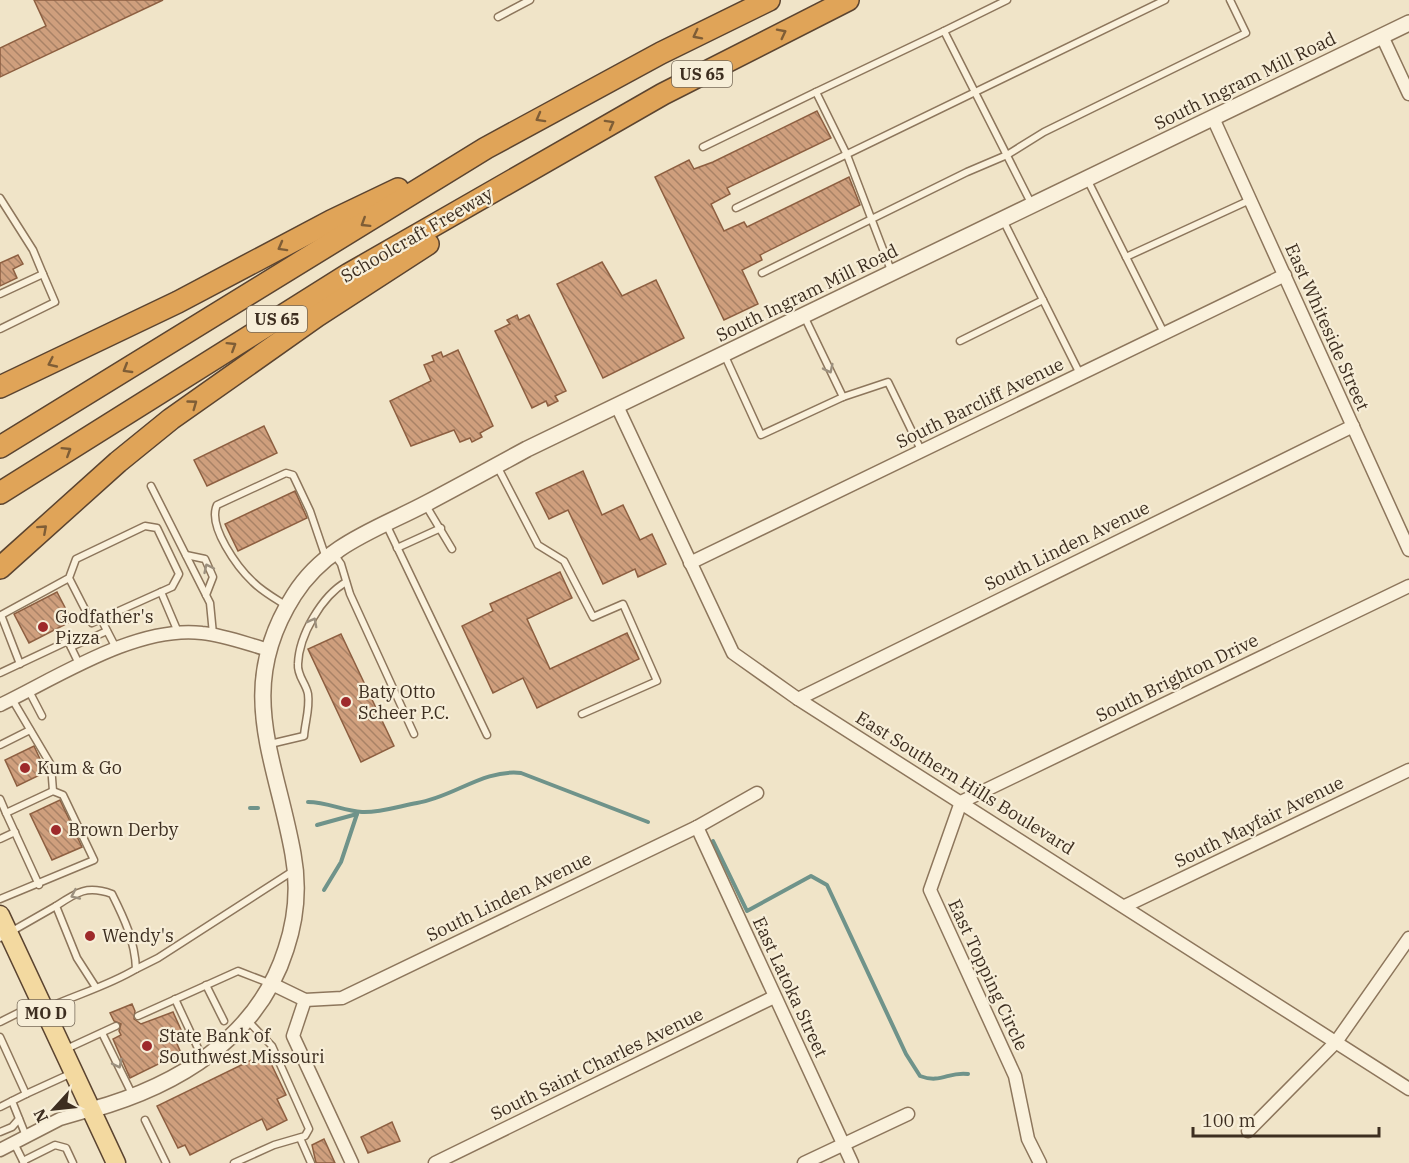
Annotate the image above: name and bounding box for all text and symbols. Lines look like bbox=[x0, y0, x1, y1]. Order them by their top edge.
street label: South Ingram Mill Road bbox=[1150, 26, 1340, 135]
one-way arrow bbox=[693, 28, 704, 39]
one-way arrow bbox=[776, 29, 787, 40]
road number: US 65 bbox=[672, 61, 732, 87]
one-way arrow bbox=[536, 111, 546, 122]
one-way arrow bbox=[604, 120, 614, 131]
street label: Schoolcraft Freeway bbox=[337, 181, 497, 287]
one-way arrow bbox=[361, 216, 371, 228]
street label: South Ingram Mill Road bbox=[712, 238, 902, 347]
one-way arrow bbox=[278, 240, 289, 251]
street label: East Whiteside Street bbox=[1280, 240, 1375, 414]
road number: US 65 bbox=[247, 306, 307, 332]
one-way arrow bbox=[226, 342, 236, 354]
street label: South Barcliff Avenue bbox=[892, 352, 1067, 453]
one-way arrow bbox=[47, 355, 58, 367]
one-way arrow bbox=[123, 362, 133, 374]
one-way arrow bbox=[821, 362, 833, 373]
one-way arrow bbox=[186, 400, 197, 411]
one-way arrow bbox=[61, 446, 71, 458]
street label: South Linden Avenue bbox=[980, 496, 1153, 596]
one-way arrow bbox=[37, 525, 47, 536]
one-way arrow bbox=[204, 564, 216, 575]
place label: Godfather's Pizza bbox=[55, 605, 154, 649]
one-way arrow bbox=[305, 618, 317, 629]
marker: Godfather's Pizza bbox=[36, 620, 50, 634]
street label: South Brighton Drive bbox=[1092, 628, 1262, 727]
place label: Baty Otto Scheer P.C. bbox=[358, 680, 449, 724]
marker: Baty Otto Scheer P.C. bbox=[339, 695, 353, 709]
street label: East Southern Hills Boulevard bbox=[852, 706, 1079, 860]
place label: Kum & Go bbox=[37, 756, 122, 779]
marker: Kum & Go bbox=[18, 761, 32, 775]
street label: South Mayfair Avenue bbox=[1170, 771, 1347, 873]
place label: Brown Derby bbox=[68, 818, 179, 841]
marker: Brown Derby bbox=[49, 823, 63, 837]
street label: South Linden Avenue bbox=[422, 847, 595, 947]
one-way arrow bbox=[70, 888, 81, 900]
street label: East Topping Circle bbox=[943, 895, 1034, 1054]
street label: East Latoka Street bbox=[748, 913, 833, 1061]
place label: Wendy's bbox=[102, 924, 174, 947]
marker: Wendy's bbox=[83, 929, 97, 943]
road number: MO D bbox=[18, 1000, 74, 1026]
street label: South Saint Charles Avenue bbox=[487, 1002, 707, 1125]
place label: State Bank of Southwest Missouri bbox=[159, 1024, 325, 1068]
marker: State Bank of Southwest Missouri bbox=[140, 1039, 154, 1053]
one-way arrow bbox=[110, 1058, 122, 1069]
north arrow bbox=[24, 1079, 84, 1139]
scale bar bbox=[1193, 1100, 1379, 1138]
text: N bbox=[29, 1106, 52, 1126]
text: 100 m bbox=[1202, 1109, 1256, 1132]

